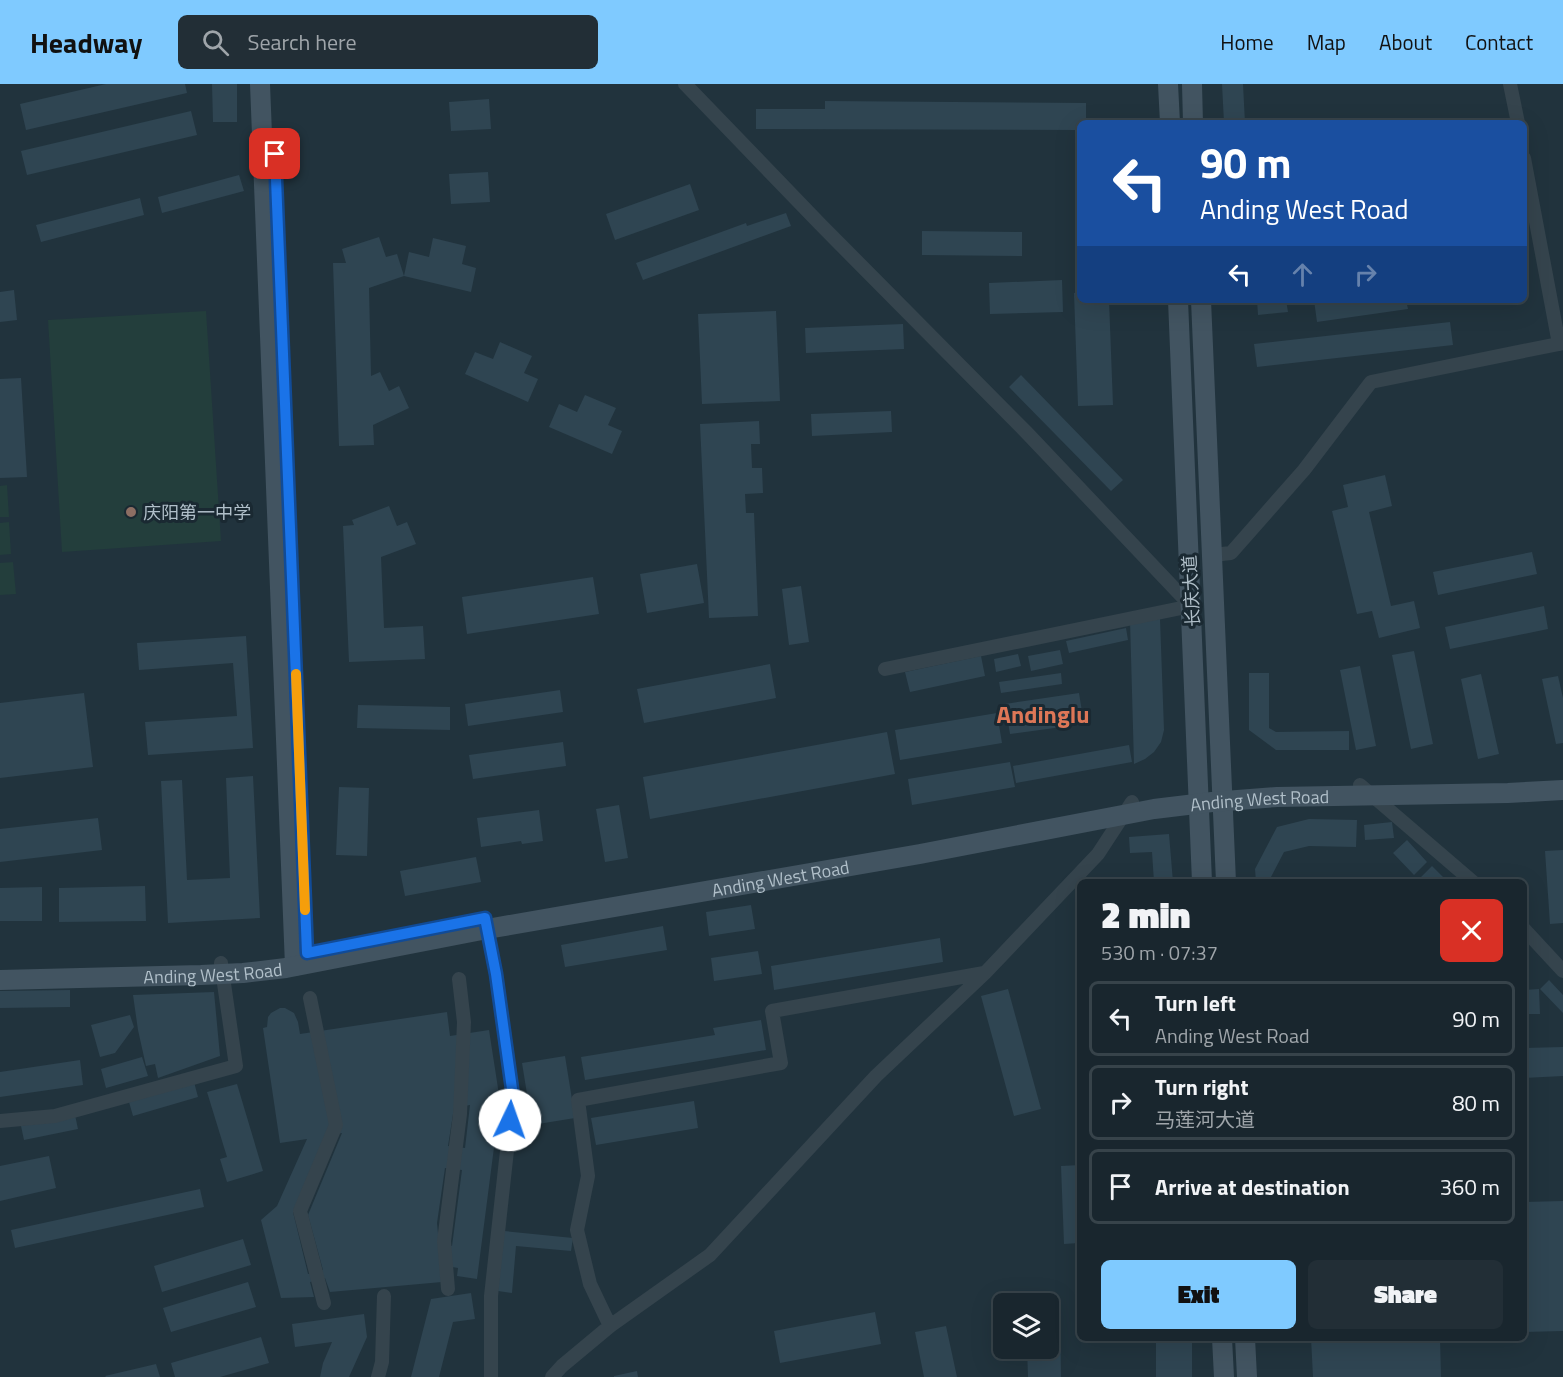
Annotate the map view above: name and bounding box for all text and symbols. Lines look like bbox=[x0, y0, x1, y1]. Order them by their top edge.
search box bbox=[178, 15, 598, 69]
text: Headway bbox=[30, 21, 142, 64]
text: Search here bbox=[247, 25, 357, 59]
icon: search bbox=[199, 26, 232, 59]
text: Home bbox=[1220, 26, 1274, 58]
text: Map bbox=[1307, 26, 1346, 58]
text: About bbox=[1379, 26, 1432, 58]
text: Contact bbox=[1465, 26, 1533, 58]
pin bbox=[249, 128, 300, 179]
text: 90 m bbox=[1200, 130, 1292, 194]
icon: arrive bbox=[258, 137, 291, 170]
icon: left bbox=[1101, 144, 1179, 222]
text: Anding West Road bbox=[1200, 188, 1409, 229]
icon: left bbox=[1223, 258, 1256, 291]
icon: ahead bbox=[1286, 258, 1319, 291]
icon: right bbox=[1349, 258, 1382, 291]
place label: 庆阳第一中学 bbox=[143, 499, 251, 526]
marker: 庆阳第一中学 bbox=[124, 505, 138, 519]
street label: 长庆大道 bbox=[1176, 554, 1206, 628]
district label: Andinglu bbox=[997, 696, 1089, 732]
street label: Anding West Road bbox=[1189, 783, 1329, 818]
street label: Anding West Road bbox=[710, 853, 851, 903]
text: 2 min bbox=[1101, 887, 1190, 942]
button: close bbox=[1440, 899, 1503, 962]
text: 530 m · 07:37 bbox=[1101, 937, 1218, 968]
street label: Anding West Road bbox=[143, 955, 284, 990]
text: Turn left bbox=[1155, 986, 1236, 1020]
icon: left bbox=[1104, 1002, 1137, 1035]
text: 90 m bbox=[1452, 1002, 1500, 1036]
text: Anding West Road bbox=[1155, 1020, 1309, 1051]
text: Turn right bbox=[1155, 1070, 1249, 1104]
icon: right bbox=[1104, 1086, 1137, 1119]
text: 80 m bbox=[1452, 1086, 1500, 1120]
position arrow bbox=[478, 1088, 542, 1152]
text: 马莲河大道 bbox=[1155, 1104, 1255, 1135]
icon: arrive bbox=[1104, 1170, 1137, 1203]
text: Arrive at destination bbox=[1155, 1170, 1350, 1204]
text: 360 m bbox=[1440, 1170, 1500, 1204]
button: Exit bbox=[1101, 1260, 1296, 1329]
button: Share bbox=[1308, 1260, 1503, 1329]
map controls bbox=[993, 1293, 1059, 1359]
button: layers bbox=[993, 1293, 1059, 1359]

